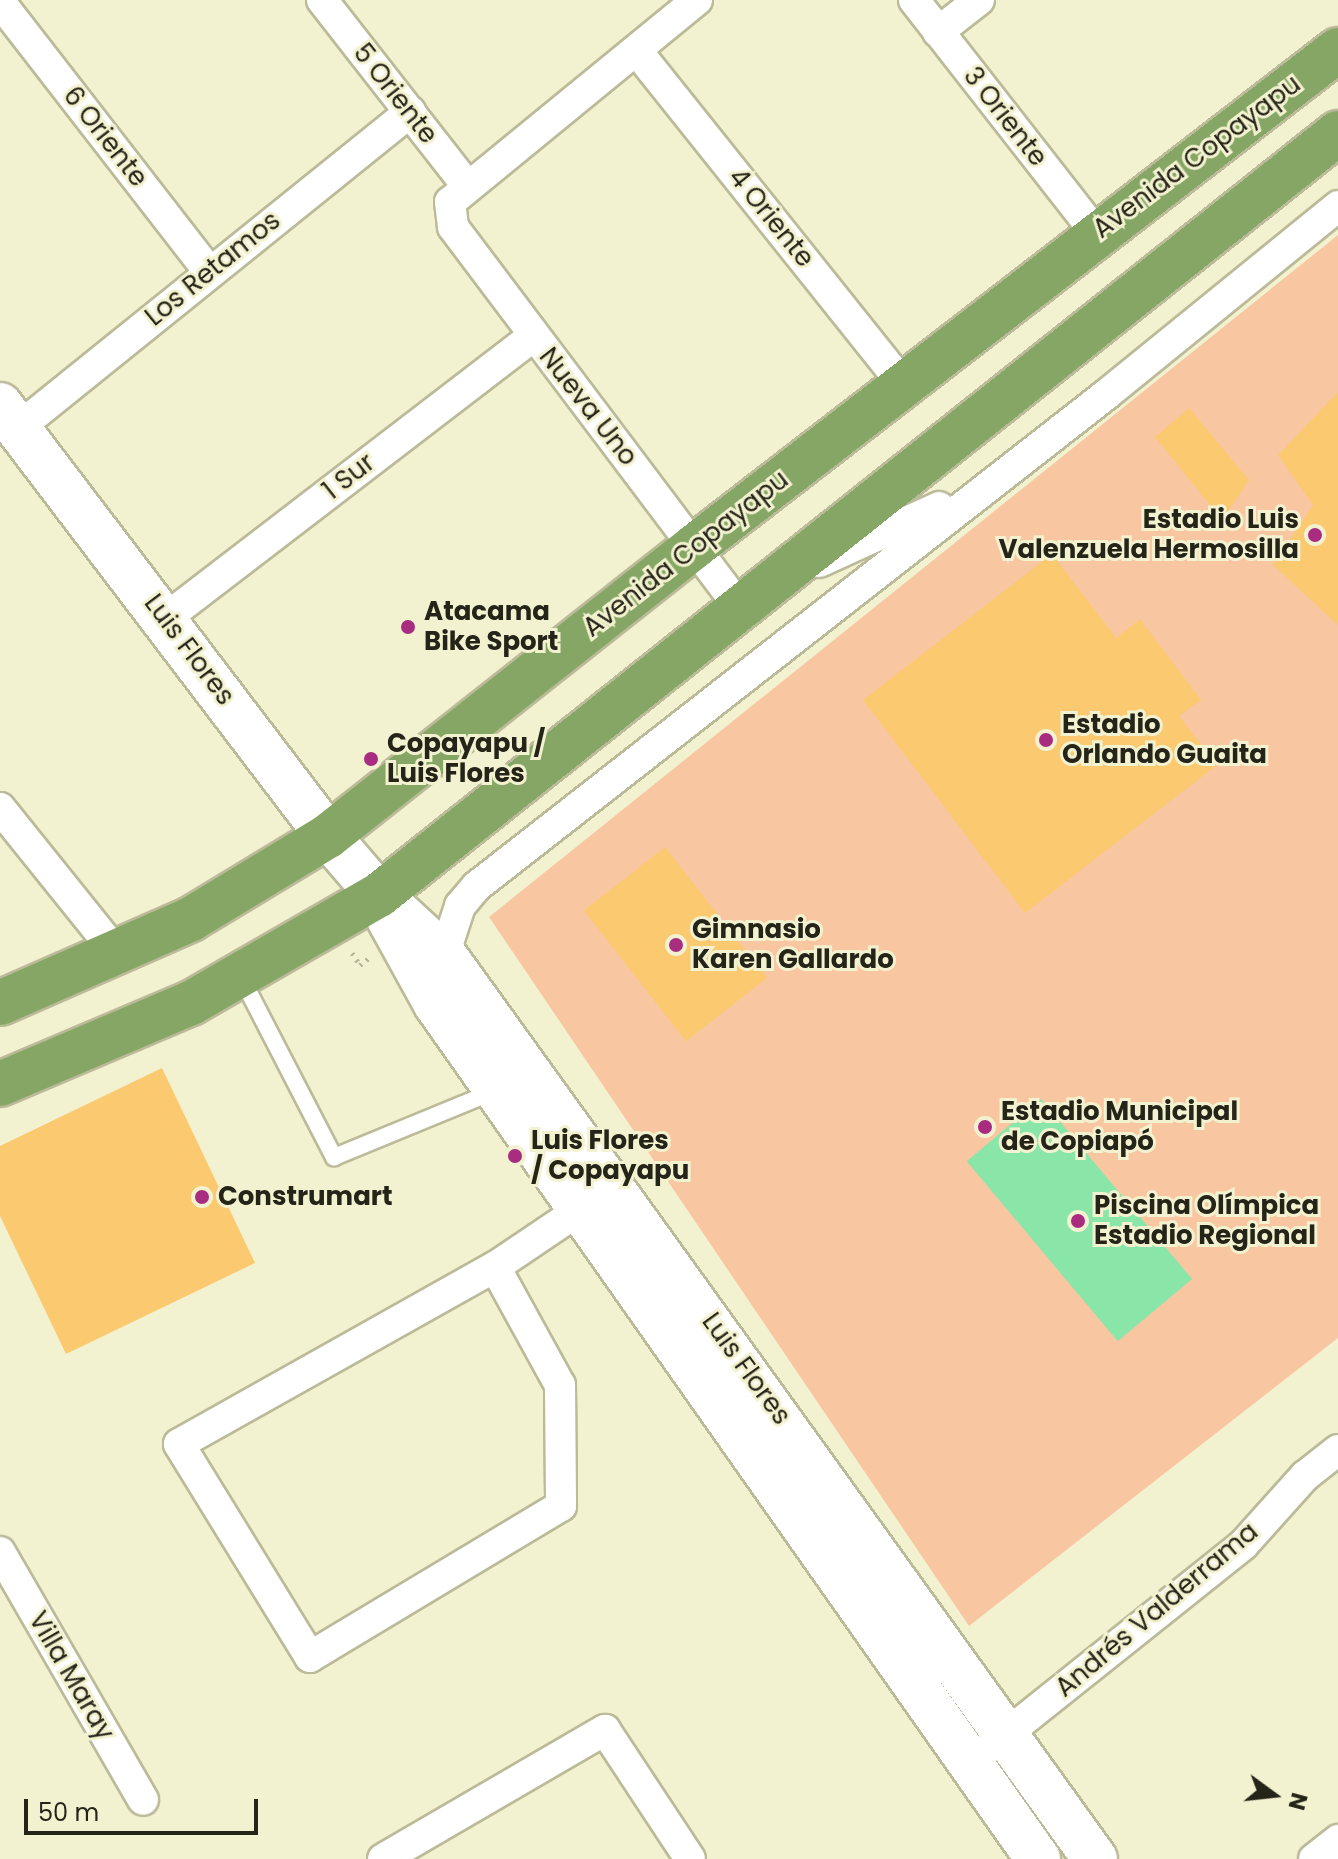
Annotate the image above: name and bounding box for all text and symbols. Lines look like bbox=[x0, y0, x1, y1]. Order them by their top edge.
street label: 5 Oriente bbox=[346, 38, 444, 150]
street label: 3 Oriente bbox=[957, 61, 1053, 173]
street label: Avenida Copayapu bbox=[1087, 69, 1307, 245]
street label: 6 Oriente bbox=[56, 81, 154, 193]
street label: 4 Oriente bbox=[722, 162, 820, 274]
street label: Los Retamos bbox=[139, 205, 287, 333]
street label: Nueva Uno bbox=[532, 342, 644, 472]
street label: 1 Sur bbox=[317, 447, 381, 507]
street label: Avenida Copayapu bbox=[577, 464, 795, 644]
place label: Estadio Luis Valenzuela Hermosilla bbox=[998, 504, 1299, 566]
marker: Estadio Luis Valenzuela Hermosilla bbox=[1306, 526, 1324, 544]
street label: Luis Flores bbox=[137, 589, 241, 711]
place label: Atacama Bike Sport bbox=[424, 596, 558, 658]
marker: Atacama Bike Sport bbox=[399, 618, 417, 636]
place label: Estadio Orlando Guaita bbox=[1062, 709, 1267, 770]
place label: Copayapu / Luis Flores bbox=[387, 728, 545, 790]
marker: Estadio Orlando Guaita bbox=[1037, 731, 1055, 749]
marker: Copayapu / Luis Flores bbox=[362, 750, 380, 768]
place label: Gimnasio Karen Gallardo bbox=[692, 914, 894, 976]
marker: Gimnasio Karen Gallardo bbox=[667, 936, 685, 954]
place label: Estadio Municipal de Copiapó bbox=[1001, 1096, 1238, 1158]
marker: Estadio Municipal de Copiapó bbox=[976, 1118, 994, 1136]
place label: Luis Flores / Copayapu bbox=[531, 1125, 689, 1186]
marker: Luis Flores / Copayapu bbox=[506, 1147, 524, 1165]
place label: Construmart bbox=[218, 1181, 392, 1213]
marker: Construmart bbox=[193, 1188, 211, 1206]
place label: Piscina Olímpica Estadio Regional bbox=[1094, 1190, 1319, 1252]
marker: Piscina Olímpica Estadio Regional bbox=[1069, 1212, 1087, 1230]
street label: Luis Flores bbox=[695, 1307, 797, 1431]
street label: Andrés Valderrama bbox=[1049, 1516, 1265, 1704]
street label: Villa Maray bbox=[22, 1606, 120, 1746]
north arrow bbox=[1234, 1755, 1314, 1835]
scale bar bbox=[28, 1783, 262, 1833]
text: N bbox=[1281, 1789, 1315, 1813]
text: 50 m bbox=[38, 1796, 99, 1829]

